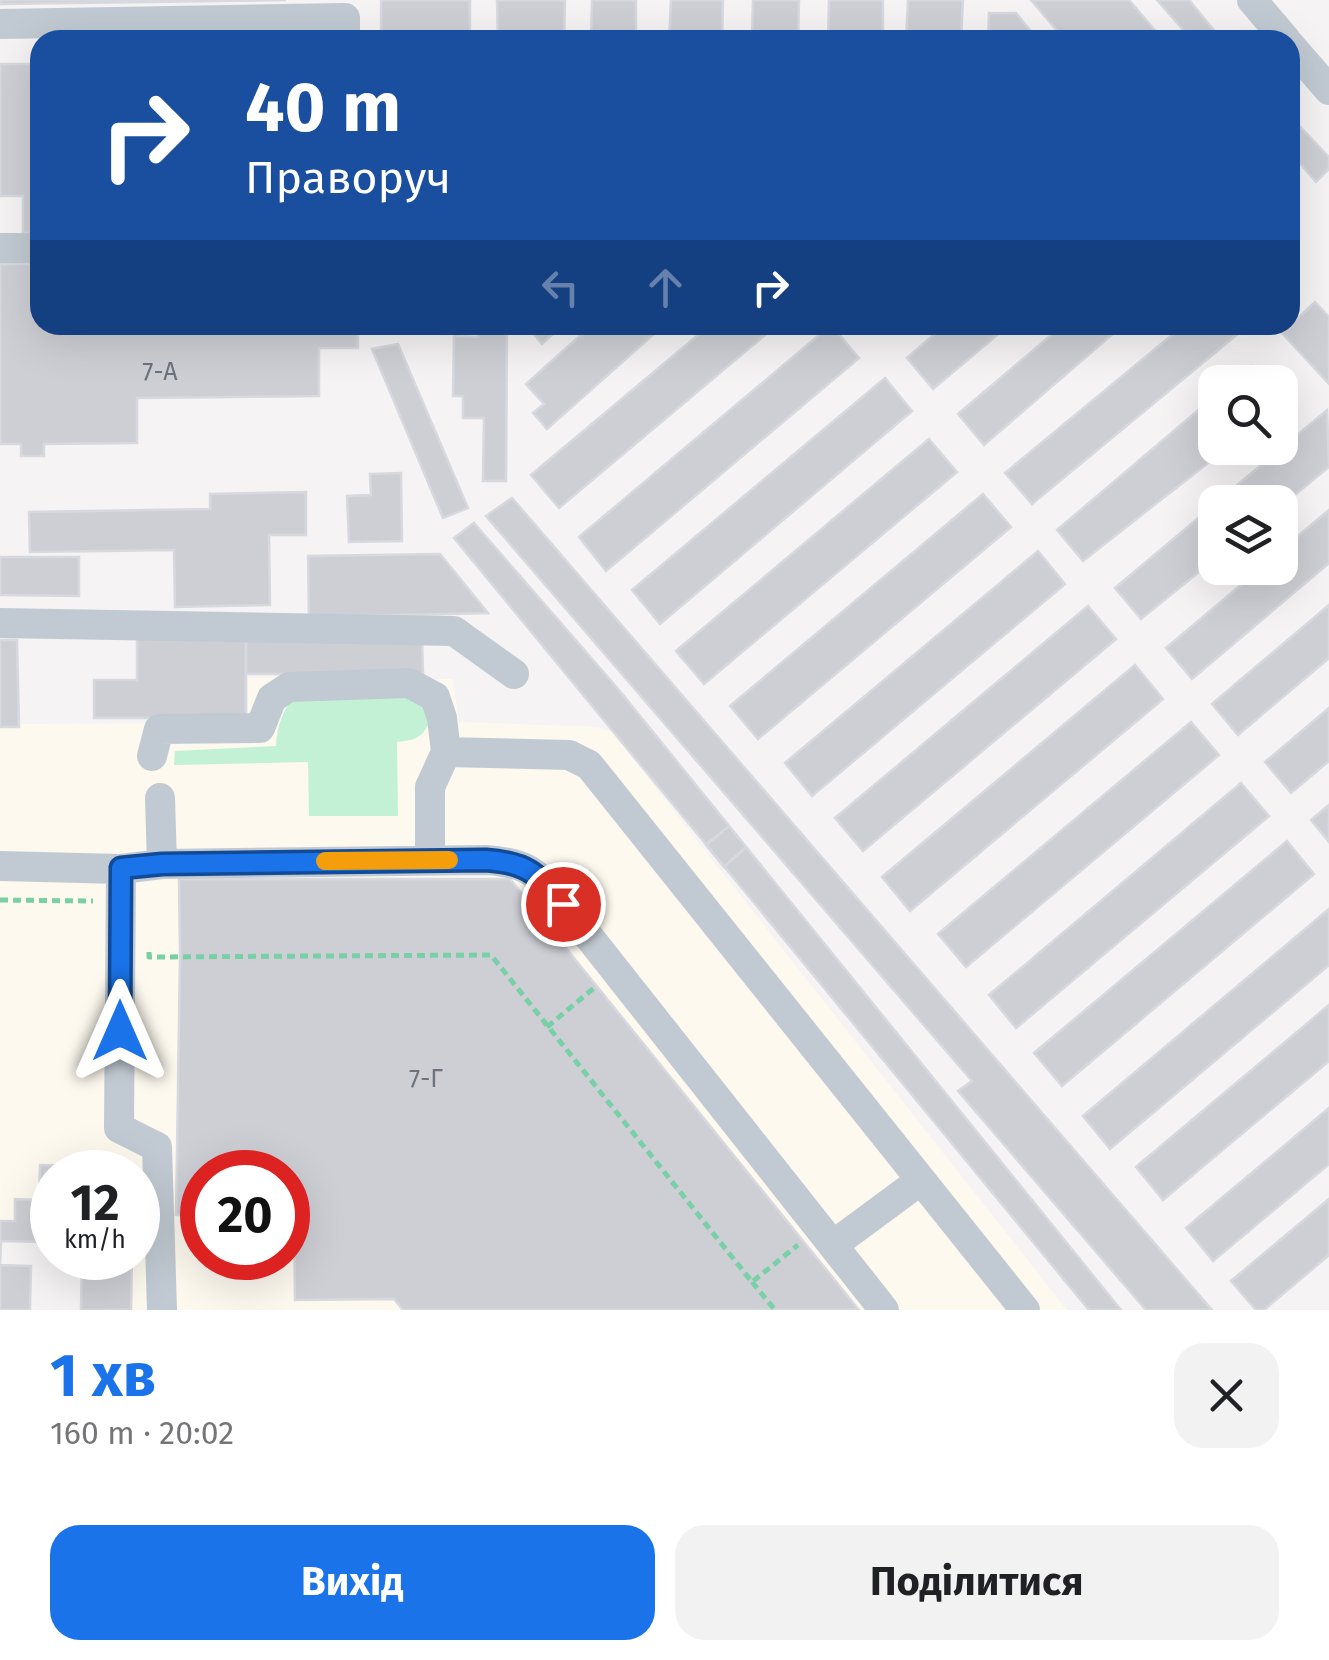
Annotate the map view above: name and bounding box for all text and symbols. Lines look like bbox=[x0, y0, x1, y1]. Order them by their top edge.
text: 40 m bbox=[245, 66, 401, 150]
icon: right bbox=[80, 70, 210, 200]
text: Праворуч bbox=[245, 151, 451, 205]
icon: left bbox=[533, 260, 588, 315]
icon: ahead bbox=[638, 260, 693, 315]
icon: right bbox=[743, 260, 798, 315]
house number: 7-А bbox=[142, 357, 178, 387]
map controls bbox=[1198, 365, 1298, 585]
button: search bbox=[1198, 365, 1298, 465]
button: layers bbox=[1198, 485, 1298, 585]
pin bbox=[521, 862, 606, 947]
icon: arrive bbox=[536, 877, 591, 932]
position arrow bbox=[68, 979, 172, 1083]
house number: 7-Г bbox=[409, 1064, 443, 1094]
speed limit sign: 20 bbox=[180, 1150, 310, 1280]
text: 12 bbox=[70, 1173, 120, 1233]
text: km/h bbox=[64, 1225, 126, 1255]
text: 1 хв bbox=[50, 1340, 156, 1412]
button: close bbox=[1174, 1343, 1279, 1448]
text: 160 m · 20:02 bbox=[50, 1414, 234, 1452]
button: Вихід bbox=[50, 1525, 655, 1640]
button: Поділитися bbox=[675, 1525, 1279, 1640]

